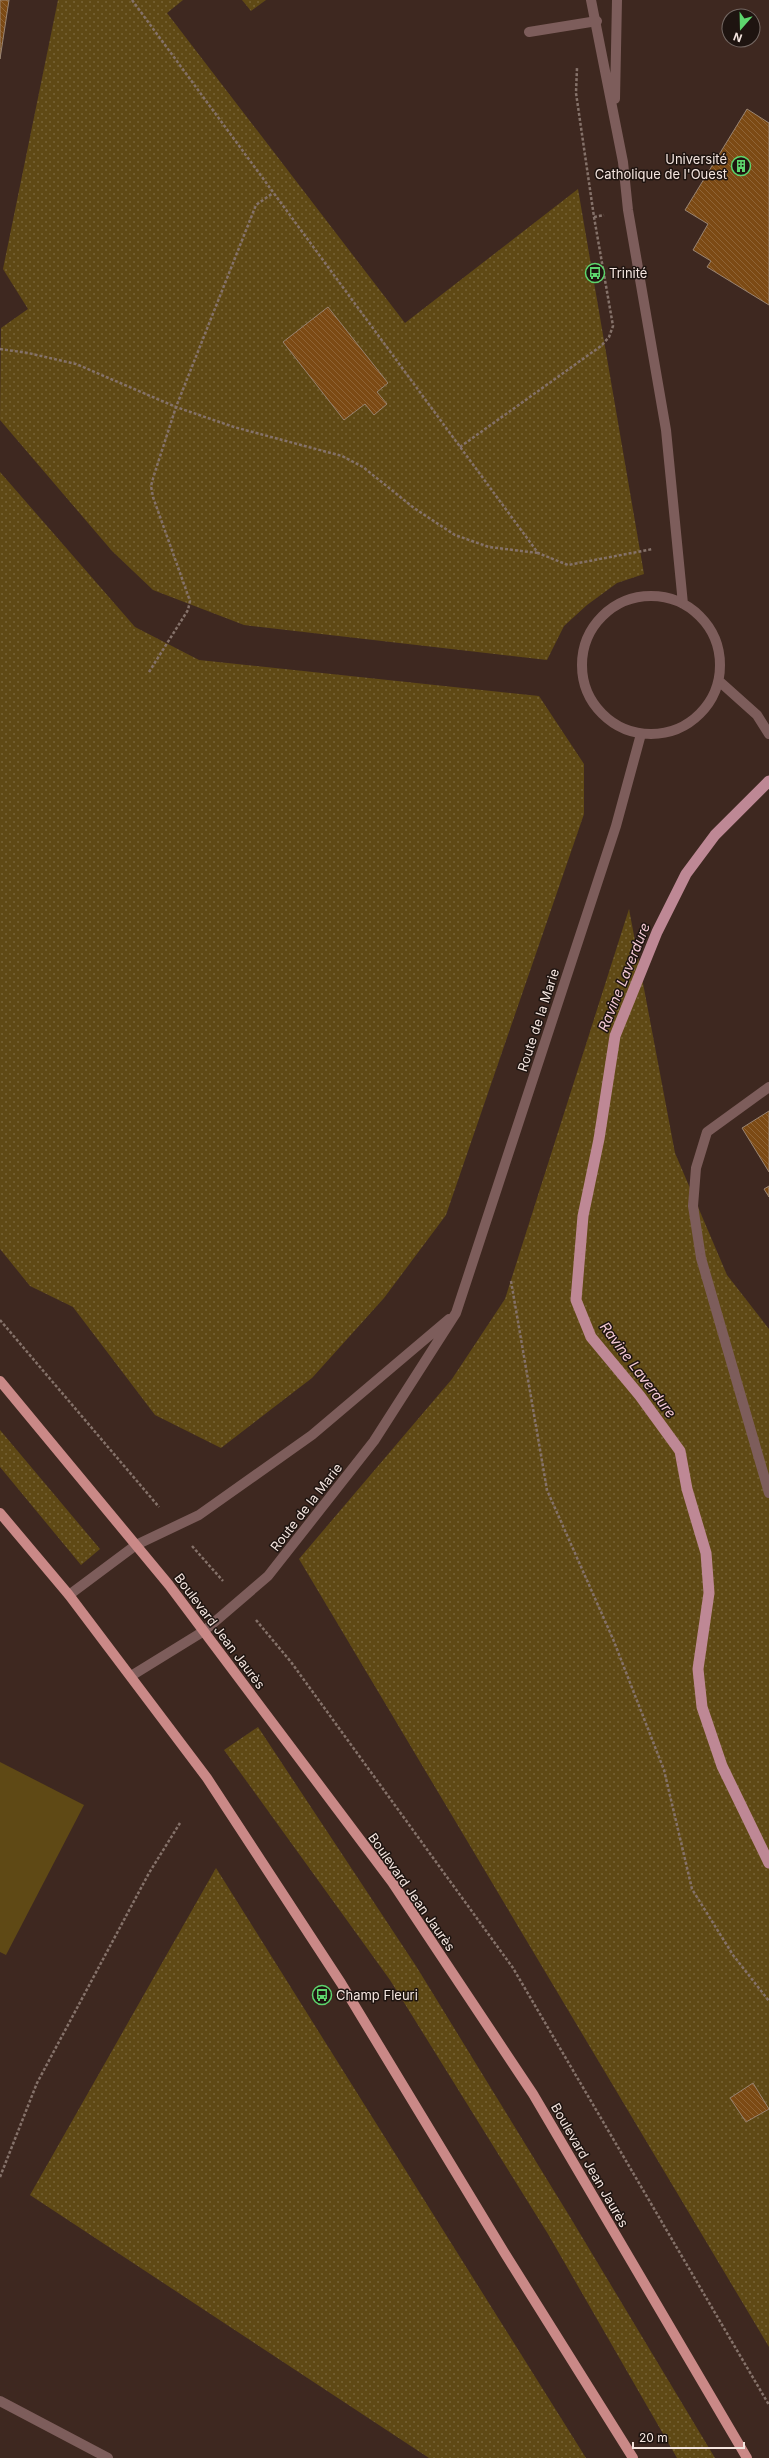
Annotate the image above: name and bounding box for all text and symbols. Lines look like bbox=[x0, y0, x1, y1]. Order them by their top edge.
north arrow bbox=[721, 8, 761, 48]
text: N bbox=[731, 29, 744, 45]
place label: Université Catholique de l'Ouest bbox=[595, 151, 727, 182]
building icon: Université Catholique de l'Ouest bbox=[730, 155, 752, 177]
bus stop icon: Trinité bbox=[584, 262, 606, 284]
place label: Trinité bbox=[609, 265, 647, 281]
water label: Ravine Laverdure bbox=[594, 920, 653, 1034]
street label: Route de la Marie bbox=[514, 967, 562, 1073]
water label: Ravine Laverdure bbox=[597, 1318, 680, 1421]
street label: Route de la Marie bbox=[267, 1460, 345, 1554]
street label: Boulevard Jean Jaurès bbox=[171, 1570, 269, 1692]
street label: Boulevard Jean Jaurès bbox=[365, 1830, 459, 1954]
bus stop icon: Champ Fleuri bbox=[311, 1984, 333, 2006]
place label: Champ Fleuri bbox=[336, 1987, 418, 2003]
street label: Boulevard Jean Jaurès bbox=[548, 2100, 632, 2230]
scale bar bbox=[633, 2424, 744, 2450]
text: 20 m bbox=[639, 2430, 668, 2445]

